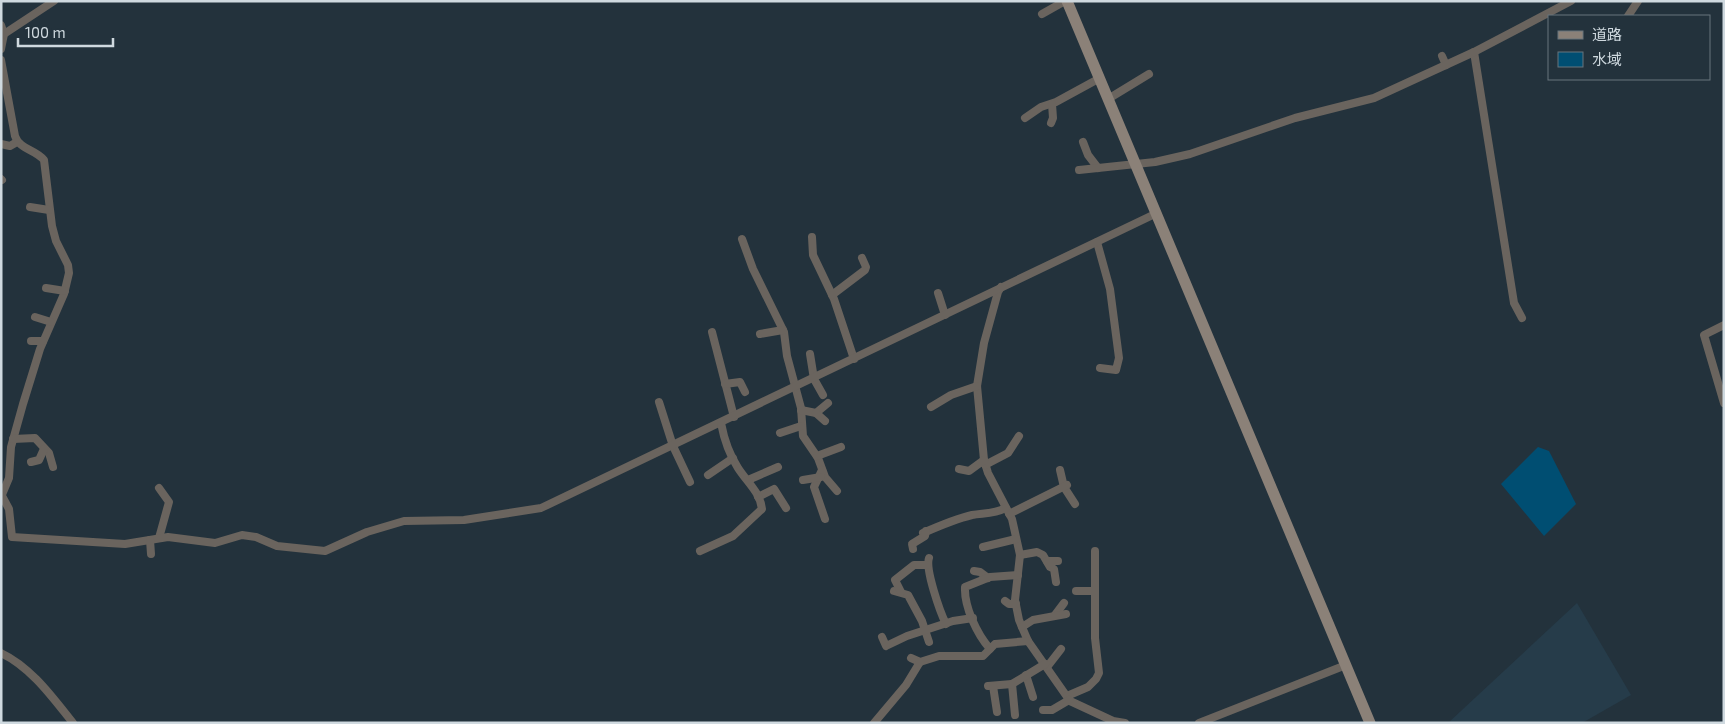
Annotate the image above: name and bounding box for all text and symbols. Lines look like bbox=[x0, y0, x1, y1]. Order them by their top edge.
scale bar bbox=[18, 15, 112, 47]
legend bbox=[1548, 15, 1710, 80]
text: 100 m bbox=[25, 23, 66, 41]
text: 道路 bbox=[1592, 25, 1622, 43]
text: 水域 bbox=[1592, 50, 1622, 68]

